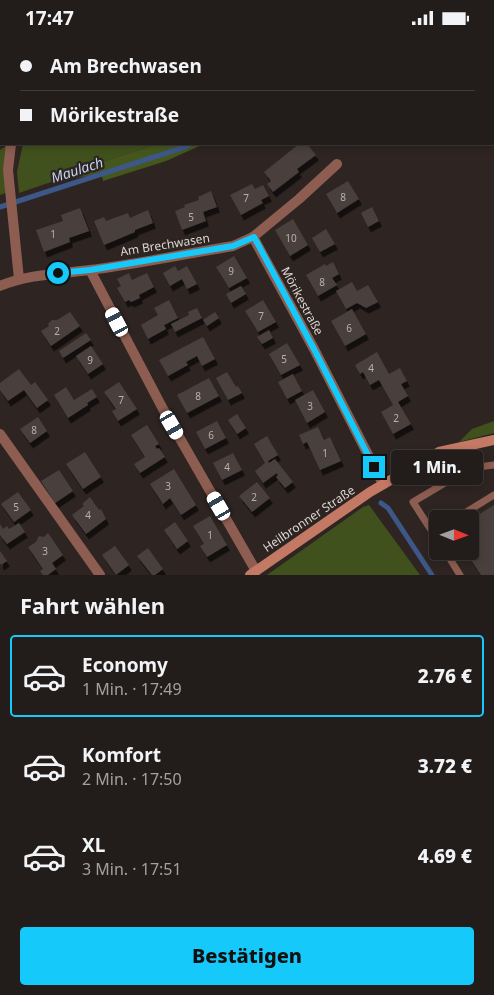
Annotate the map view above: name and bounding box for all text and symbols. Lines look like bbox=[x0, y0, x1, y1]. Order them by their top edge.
text: 17:47 bbox=[25, 5, 74, 31]
text: Am Brechwasen bbox=[50, 53, 202, 79]
text: Mörikestraße bbox=[50, 102, 179, 128]
water label: Maulach bbox=[48, 152, 105, 187]
house number: 8 bbox=[340, 190, 346, 204]
house number: 7 bbox=[243, 191, 249, 205]
house number: 5 bbox=[188, 210, 194, 224]
house number: 1 bbox=[50, 227, 56, 241]
street label: Am Brechwasen bbox=[119, 229, 211, 260]
house number: 10 bbox=[285, 231, 297, 245]
route start bbox=[47, 262, 69, 284]
house number: 9 bbox=[228, 264, 234, 278]
street label: Mörikestraße bbox=[277, 264, 328, 338]
house number: 8 bbox=[319, 275, 325, 289]
car bbox=[103, 305, 130, 339]
house number: 7 bbox=[258, 309, 264, 323]
house number: 6 bbox=[346, 321, 352, 335]
house number: 2 bbox=[54, 324, 60, 338]
house number: 5 bbox=[281, 352, 287, 366]
house number: 9 bbox=[87, 353, 93, 367]
house number: 4 bbox=[368, 361, 374, 375]
house number: 8 bbox=[195, 389, 201, 403]
house number: 7 bbox=[118, 393, 124, 407]
house number: 3 bbox=[307, 399, 313, 413]
car bbox=[158, 408, 185, 442]
house number: 2 bbox=[393, 411, 399, 425]
house number: 8 bbox=[31, 423, 37, 437]
house number: 6 bbox=[208, 428, 214, 442]
house number: 1 bbox=[322, 446, 328, 460]
callout: 1 Min. bbox=[392, 449, 484, 485]
route end bbox=[363, 456, 385, 478]
text: 1 Min. bbox=[413, 456, 461, 478]
house number: 4 bbox=[224, 460, 230, 474]
house number: 3 bbox=[165, 479, 171, 493]
street label: Heilbronner Straße bbox=[259, 481, 358, 556]
car bbox=[205, 489, 232, 523]
house number: 2 bbox=[251, 490, 257, 504]
house number: 5 bbox=[13, 500, 19, 514]
house number: 4 bbox=[85, 508, 91, 522]
north arrow bbox=[429, 510, 479, 560]
map controls bbox=[429, 510, 479, 560]
house number: 1 bbox=[207, 528, 213, 542]
house number: 3 bbox=[42, 544, 48, 558]
text: Fahrt wählen bbox=[20, 590, 165, 620]
text: Economy bbox=[82, 652, 168, 678]
icon: car bbox=[22, 654, 67, 699]
text: 2.76 € bbox=[418, 663, 472, 689]
text: 1 Min. · 17:49 bbox=[82, 678, 182, 700]
text: Komfort bbox=[82, 742, 161, 768]
icon: car bbox=[22, 744, 67, 789]
text: 3.72 € bbox=[418, 753, 472, 779]
text: 2 Min. · 17:50 bbox=[82, 768, 182, 790]
text: XL bbox=[82, 832, 105, 858]
icon: car bbox=[22, 834, 67, 879]
text: 4.69 € bbox=[418, 843, 472, 869]
text: 3 Min. · 17:51 bbox=[82, 858, 182, 880]
button: Bestätigen bbox=[20, 927, 474, 985]

